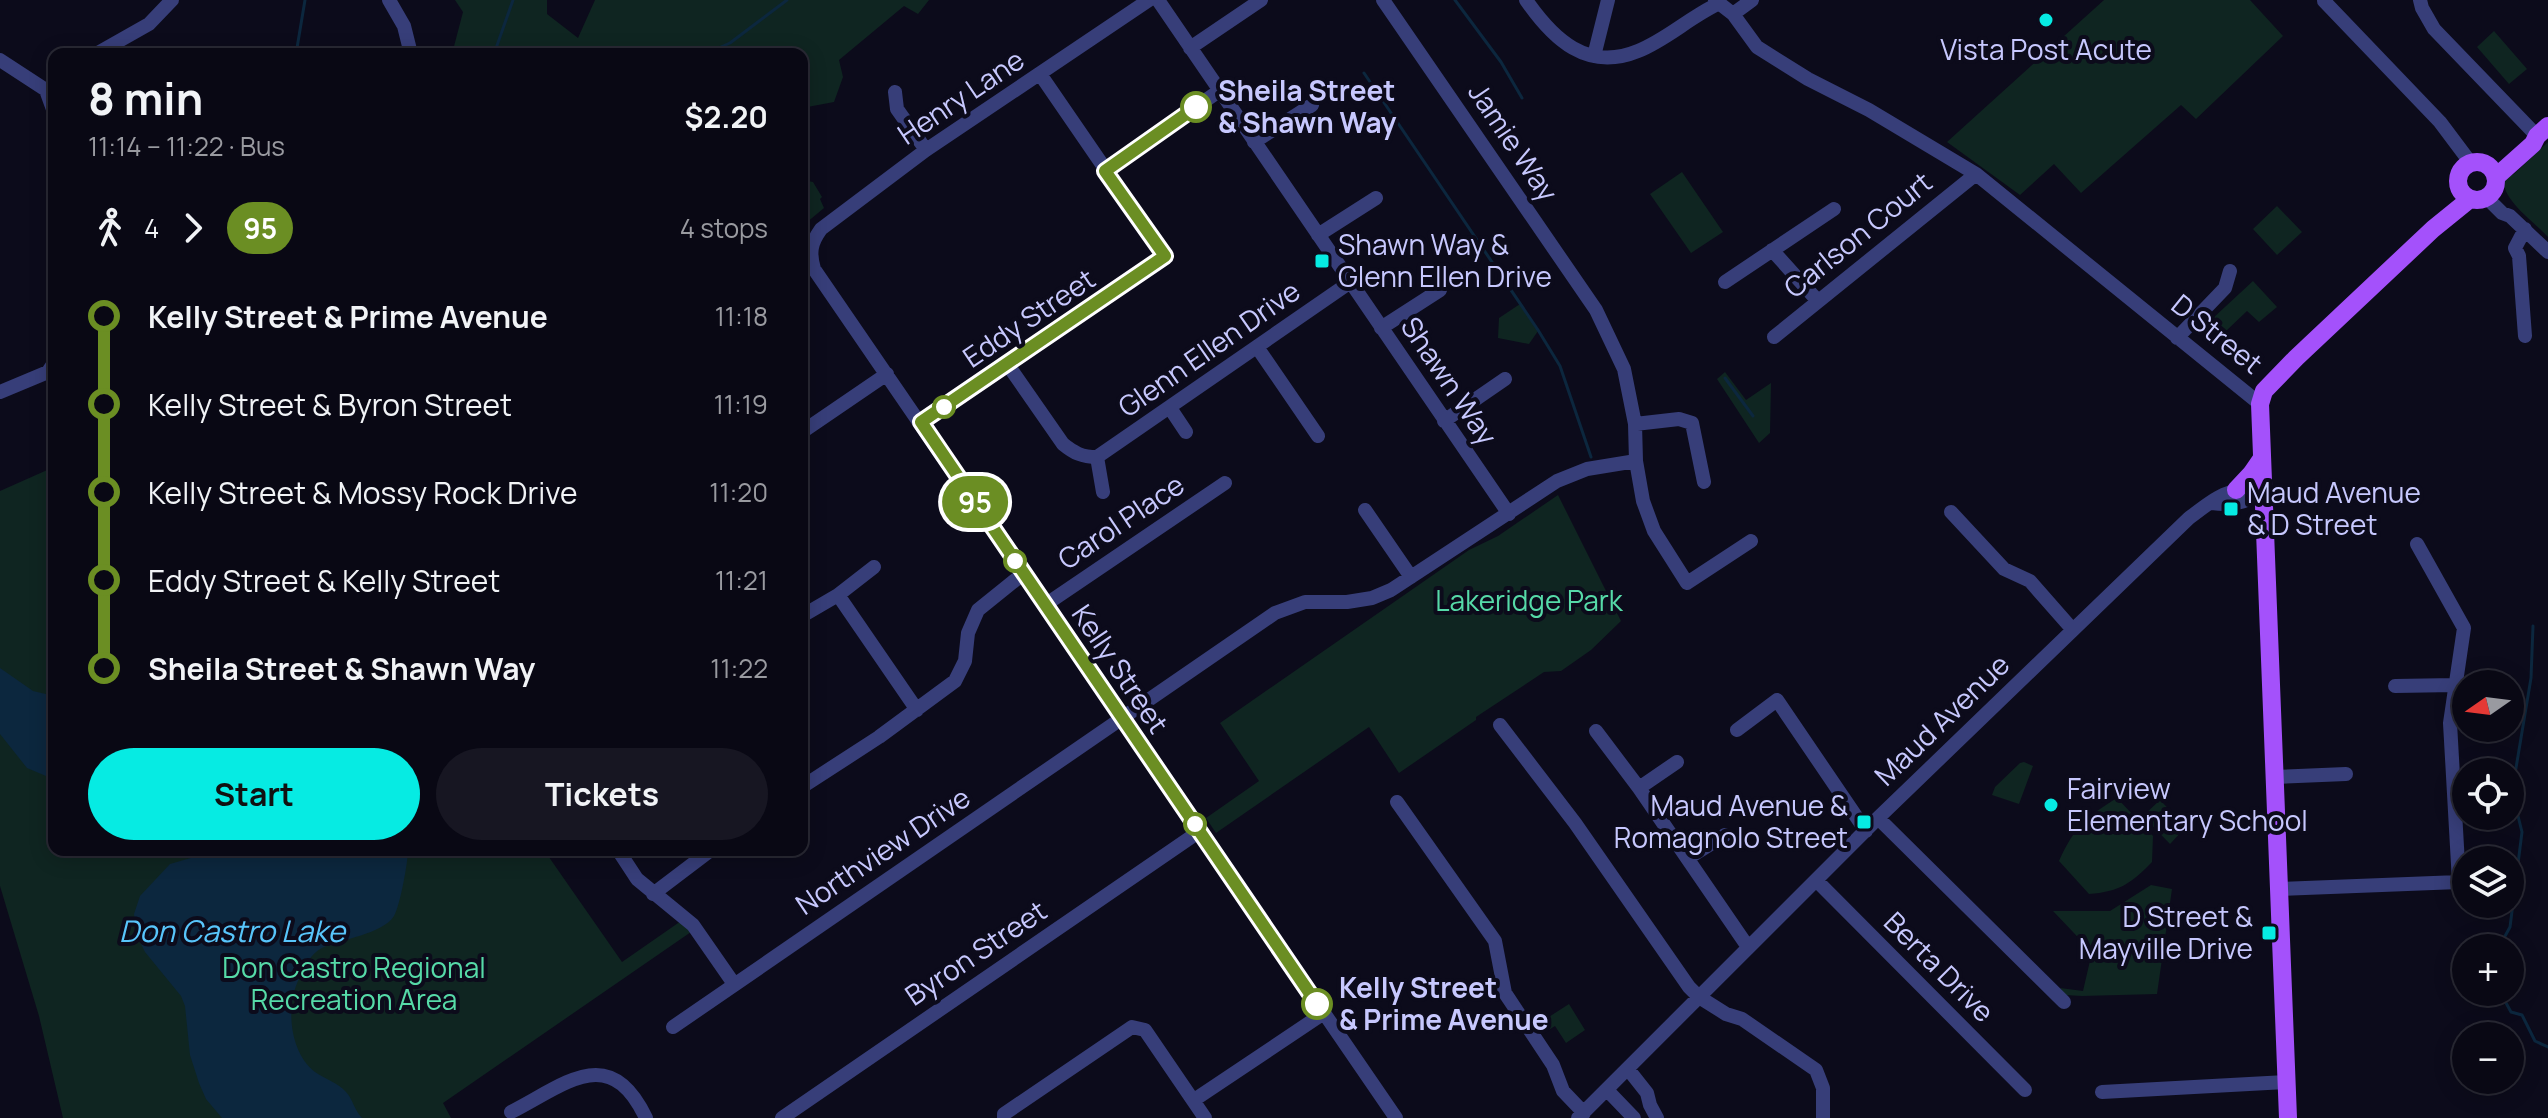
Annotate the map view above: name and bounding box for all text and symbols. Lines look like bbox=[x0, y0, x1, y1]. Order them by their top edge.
marker: Vista Post Acute bbox=[2037, 11, 2055, 29]
place label: Vista Post Acute bbox=[1940, 30, 2152, 68]
street label: Henry Lane bbox=[890, 40, 1031, 152]
text: 8 min bbox=[88, 68, 203, 128]
place label: Sheila Street & Shawn Way bbox=[1218, 71, 1397, 141]
street label: Jamie Way bbox=[1460, 75, 1568, 208]
marker: Sheila Street & Shawn Way bbox=[1181, 92, 1211, 122]
text: $2.20 bbox=[685, 96, 768, 137]
text: 11:14 – 11:22 · Bus bbox=[88, 128, 285, 164]
street label: Carlson Court bbox=[1775, 163, 1939, 306]
icon: walk bbox=[88, 206, 132, 250]
icon: forward bbox=[171, 206, 215, 250]
text: 95 bbox=[243, 209, 277, 247]
text: 4 bbox=[144, 210, 159, 246]
text: 4 stops bbox=[680, 210, 768, 246]
place label: Shawn Way & Glenn Ellen Drive bbox=[1338, 225, 1552, 295]
marker: Shawn Way & Glenn Ellen Drive bbox=[1313, 252, 1331, 270]
street label: Eddy Street bbox=[955, 259, 1102, 375]
street label: Glenn Ellen Drive bbox=[1110, 271, 1307, 425]
street label: D Street bbox=[2164, 285, 2271, 382]
text: Kelly Street & Prime Avenue bbox=[148, 296, 548, 337]
text: 11:18 bbox=[715, 298, 768, 334]
street label: Shawn Way bbox=[1393, 309, 1507, 452]
text: Kelly Street & Byron Street bbox=[148, 384, 512, 425]
text: 11:19 bbox=[714, 386, 768, 422]
unlabelled marker bbox=[933, 396, 955, 418]
street label: Carol Place bbox=[1050, 465, 1191, 577]
text: Kelly Street & Mossy Rock Drive bbox=[148, 472, 577, 513]
place label: Maud Avenue & D Street bbox=[2247, 473, 2421, 543]
text: 11:20 bbox=[709, 474, 768, 510]
line badge: 95 bbox=[939, 476, 1011, 528]
text: 95 bbox=[958, 483, 992, 521]
marker: Maud Avenue & D Street bbox=[2222, 500, 2240, 518]
unlabelled marker bbox=[1004, 550, 1026, 572]
text: Eddy Street & Kelly Street bbox=[148, 560, 500, 601]
text: 11:21 bbox=[715, 562, 768, 598]
park label: Lakeridge Park bbox=[1435, 581, 1624, 619]
street label: Kelly Street bbox=[1064, 597, 1178, 740]
street label: Maud Avenue bbox=[1866, 645, 2017, 793]
text: Sheila Street & Shawn Way bbox=[148, 648, 535, 689]
text: 11:22 bbox=[710, 650, 768, 686]
north arrow bbox=[2452, 670, 2524, 742]
map controls bbox=[2452, 670, 2524, 1094]
button: Start bbox=[88, 748, 420, 840]
button: Tickets bbox=[436, 748, 768, 840]
button: locate bbox=[2452, 758, 2524, 830]
place label: Fairview Elementary School bbox=[2067, 769, 2308, 839]
street label: Northview Drive bbox=[788, 778, 977, 923]
place label: Maud Avenue & Romagnolo Street bbox=[1614, 786, 1848, 856]
marker: Fairview Elementary School bbox=[2042, 796, 2060, 814]
unlabelled marker bbox=[1184, 813, 1206, 835]
marker: Maud Avenue & Romagnolo Street bbox=[1855, 813, 1873, 831]
button: layers bbox=[2452, 846, 2524, 918]
street label: Byron Street bbox=[897, 891, 1054, 1013]
place label: D Street & Mayville Drive bbox=[2079, 897, 2253, 967]
street label: Berta Drive bbox=[1876, 903, 2003, 1030]
water label: Don Castro Lake bbox=[119, 910, 346, 951]
marker: D Street & Mayville Drive bbox=[2260, 924, 2278, 942]
button: + bbox=[2452, 934, 2524, 1006]
park label: Don Castro Regional Recreation Area bbox=[222, 948, 486, 1018]
place label: Kelly Street & Prime Avenue bbox=[1339, 968, 1549, 1038]
marker: Kelly Street & Prime Avenue bbox=[1302, 989, 1332, 1019]
button: − bbox=[2452, 1022, 2524, 1094]

